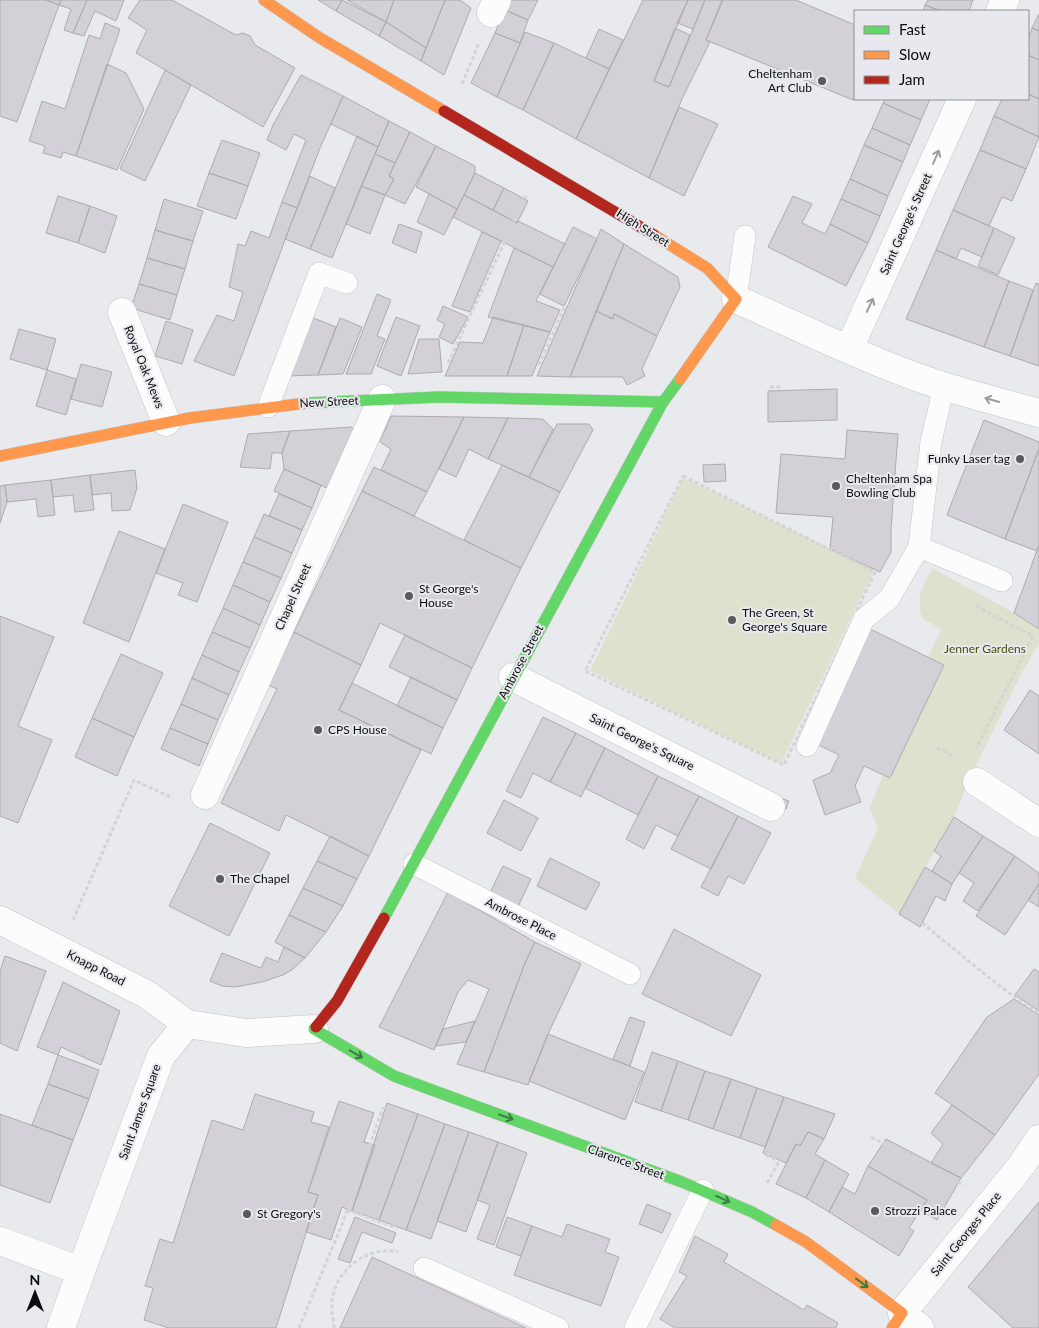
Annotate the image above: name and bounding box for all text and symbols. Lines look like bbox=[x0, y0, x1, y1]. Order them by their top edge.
legend bbox=[854, 10, 1029, 100]
text: Fast bbox=[899, 20, 926, 38]
text: Slow bbox=[899, 45, 931, 63]
place label: Cheltenham Art Club bbox=[748, 66, 812, 95]
text: Jam bbox=[899, 70, 925, 88]
marker: Cheltenham Art Club bbox=[816, 75, 828, 87]
one-way arrow bbox=[931, 150, 941, 165]
street label: Saint George's Street bbox=[876, 170, 935, 277]
street label: High Street bbox=[614, 205, 673, 250]
one-way arrow bbox=[866, 298, 875, 313]
street label: Royal Oak Mews bbox=[121, 323, 168, 410]
street label: New Street bbox=[299, 392, 360, 411]
one-way arrow bbox=[985, 395, 1001, 404]
place label: Funky Laser tag bbox=[928, 451, 1010, 466]
marker: Funky Laser tag bbox=[1014, 453, 1026, 465]
place label: Cheltenham Spa Bowling Club bbox=[846, 471, 932, 500]
marker: Cheltenham Spa Bowling Club bbox=[830, 480, 842, 492]
street label: Chapel Street bbox=[271, 561, 314, 632]
place label: St George's House bbox=[419, 581, 479, 610]
marker: St George's House bbox=[403, 590, 415, 602]
place label: The Green, St George's Square bbox=[742, 605, 827, 634]
marker: The Green, St George's Square bbox=[726, 614, 738, 626]
street label: Ambrose Street bbox=[495, 622, 547, 701]
park label: Jenner Gardens bbox=[944, 641, 1026, 656]
street label: Saint George's Square bbox=[587, 710, 697, 773]
place label: CPS House bbox=[328, 722, 387, 737]
marker: CPS House bbox=[312, 724, 324, 736]
place label: The Chapel bbox=[230, 871, 290, 886]
marker: The Chapel bbox=[214, 873, 226, 885]
street label: Ambrose Place bbox=[483, 894, 559, 943]
street label: Knapp Road bbox=[64, 946, 128, 989]
one-way arrow bbox=[349, 1049, 364, 1059]
street label: Saint James Square bbox=[115, 1062, 164, 1162]
one-way arrow bbox=[497, 1113, 513, 1122]
street label: Clarence Street bbox=[586, 1141, 667, 1183]
street label: Saint Georges Place bbox=[927, 1189, 1004, 1279]
one-way arrow bbox=[715, 1195, 730, 1205]
place label: Strozzi Palace bbox=[885, 1203, 957, 1218]
marker: Strozzi Palace bbox=[869, 1205, 881, 1217]
place label: St Gregory's bbox=[257, 1206, 321, 1221]
marker: St Gregory's bbox=[241, 1208, 253, 1220]
north arrow bbox=[10, 1268, 60, 1318]
text: N bbox=[30, 1271, 40, 1288]
one-way arrow bbox=[855, 1278, 869, 1288]

